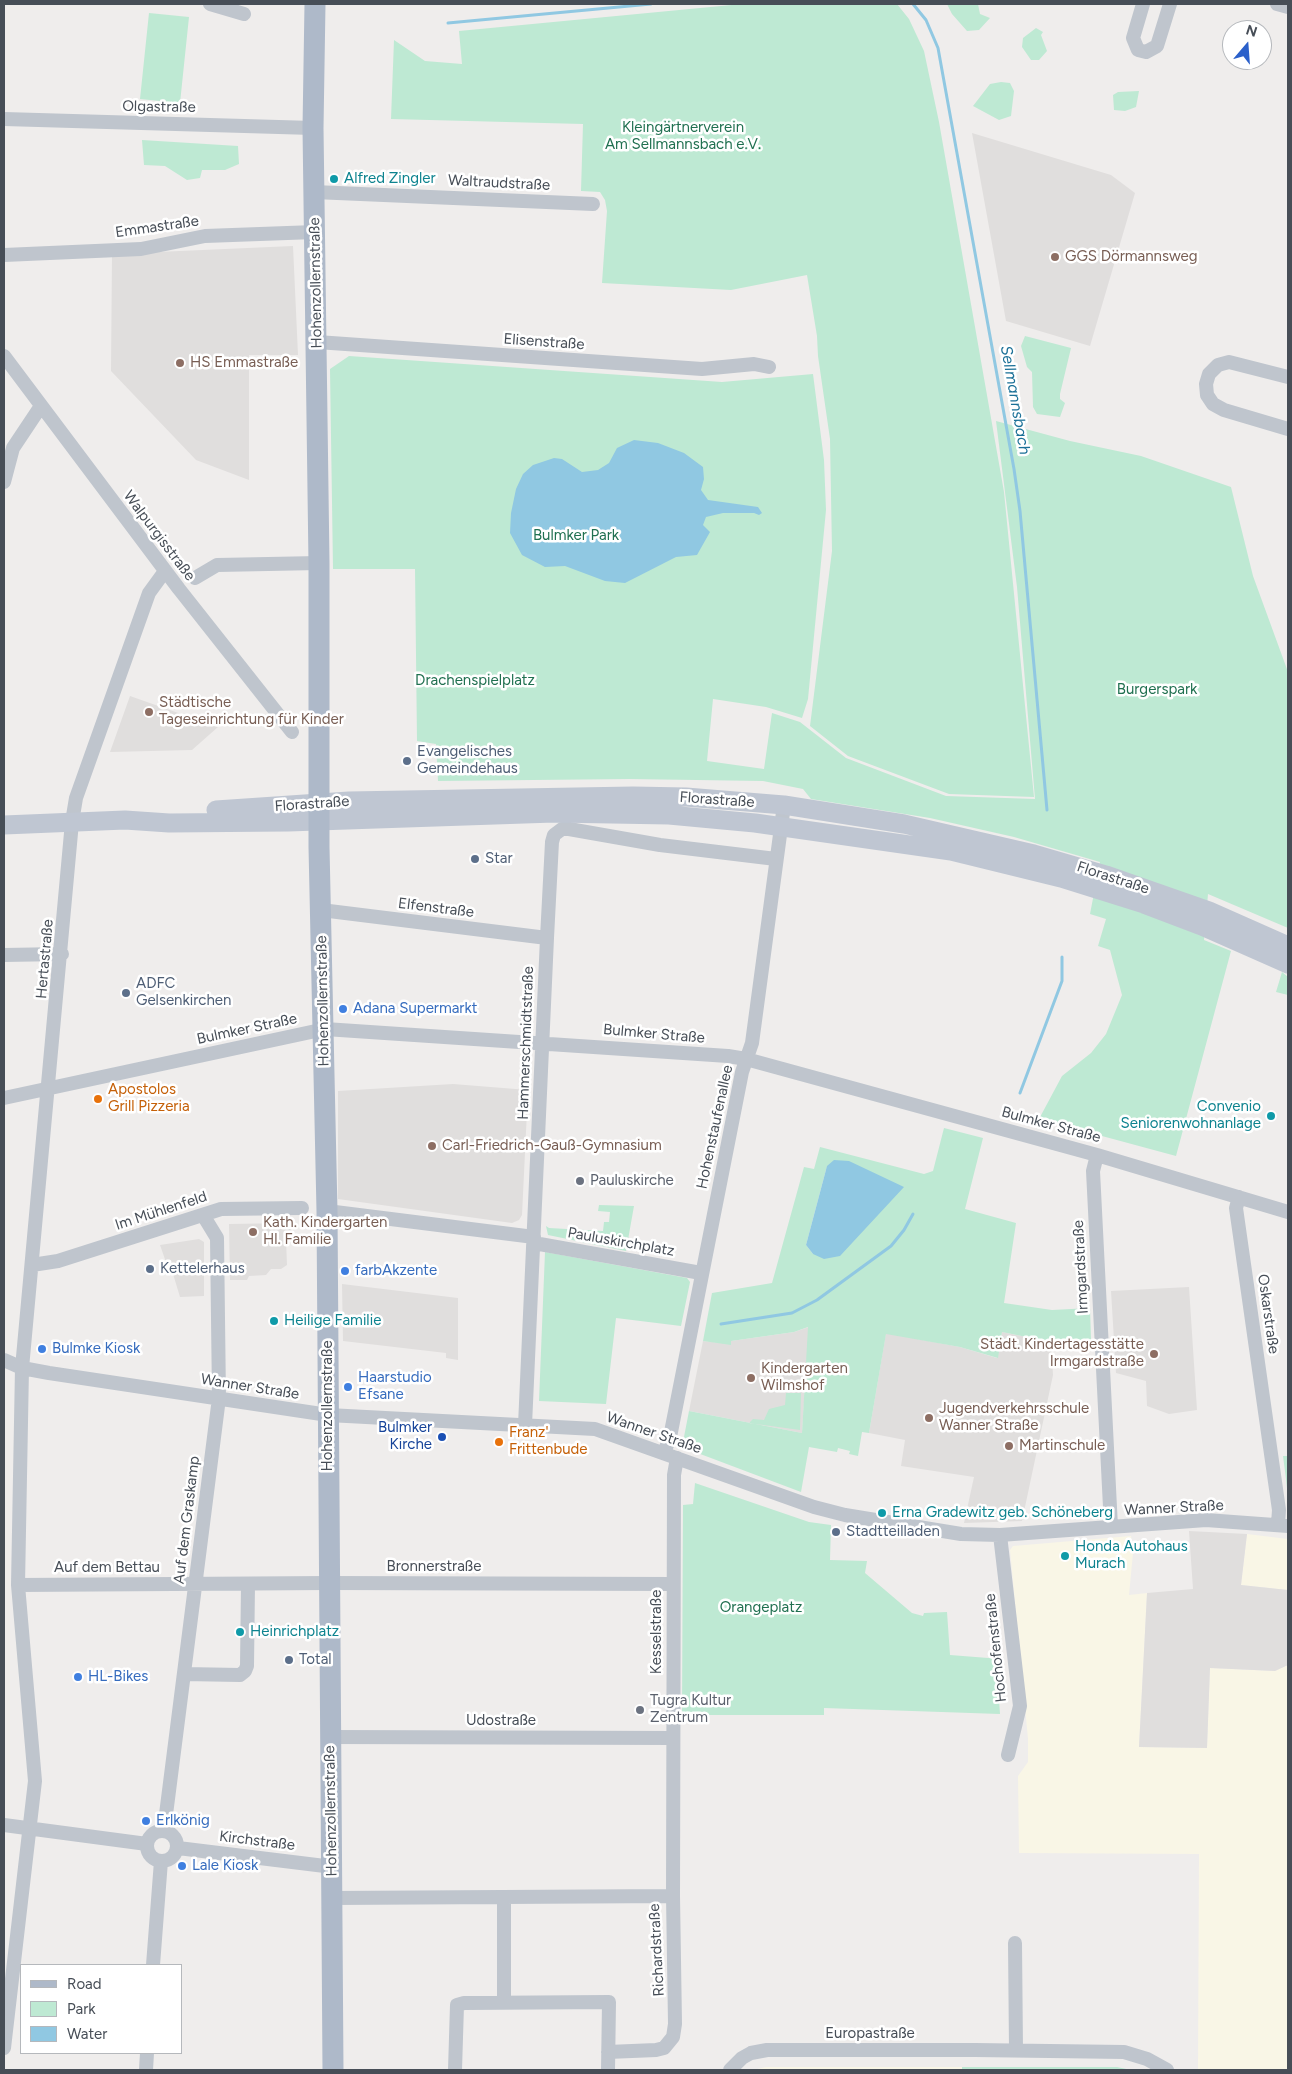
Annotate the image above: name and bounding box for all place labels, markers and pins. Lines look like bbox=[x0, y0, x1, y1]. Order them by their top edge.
place label: Alfred Zingler bbox=[344, 170, 436, 188]
marker: Alfred Zingler bbox=[328, 173, 340, 185]
place label: GGS Dörmannsweg bbox=[1065, 248, 1198, 266]
marker: GGS Dörmannsweg bbox=[1049, 251, 1061, 263]
place label: HS Emmastraße bbox=[190, 354, 298, 372]
marker: HS Emmastraße bbox=[174, 357, 186, 369]
place label: Städtische Tageseinrichtung für Kinder bbox=[159, 694, 344, 729]
marker: Städtische Tageseinrichtung für Kinder bbox=[143, 706, 155, 718]
place label: Evangelisches Gemeindehaus bbox=[417, 743, 518, 778]
marker: Evangelisches Gemeindehaus bbox=[401, 755, 413, 767]
place label: Star bbox=[485, 850, 513, 868]
marker: Star bbox=[469, 853, 481, 865]
place label: ADFC Gelsenkirchen bbox=[136, 975, 231, 1010]
marker: ADFC Gelsenkirchen bbox=[120, 987, 132, 999]
place label: Adana Supermarkt bbox=[353, 1000, 477, 1018]
marker: Adana Supermarkt bbox=[337, 1003, 349, 1015]
place label: Apostolos Grill Pizzeria bbox=[108, 1081, 190, 1116]
marker: Apostolos Grill Pizzeria bbox=[92, 1093, 104, 1105]
place label: Convenio Seniorenwohnanlage bbox=[1121, 1098, 1261, 1133]
marker: Convenio Seniorenwohnanlage bbox=[1265, 1110, 1277, 1122]
place label: Carl-Friedrich-Gauß-Gymnasium bbox=[442, 1137, 662, 1155]
marker: Carl-Friedrich-Gauß-Gymnasium bbox=[426, 1140, 438, 1152]
place label: Pauluskirche bbox=[590, 1172, 674, 1190]
marker: Pauluskirche bbox=[574, 1175, 586, 1187]
place label: Kath. Kindergarten Hl. Familie bbox=[263, 1214, 387, 1249]
marker: Kath. Kindergarten Hl. Familie bbox=[247, 1226, 259, 1238]
place label: Kettelerhaus bbox=[160, 1260, 245, 1278]
place label: farbAkzente bbox=[355, 1262, 437, 1280]
marker: Kettelerhaus bbox=[144, 1263, 156, 1275]
marker: farbAkzente bbox=[339, 1265, 351, 1277]
place label: Heilige Familie bbox=[284, 1312, 381, 1330]
marker: Heilige Familie bbox=[268, 1315, 280, 1327]
place label: Städt. Kindertagesstätte Irmgardstraße bbox=[980, 1336, 1144, 1371]
place label: Bulmke Kiosk bbox=[52, 1340, 140, 1358]
marker: Bulmke Kiosk bbox=[36, 1343, 48, 1355]
marker: Städt. Kindertagesstätte Irmgardstraße bbox=[1148, 1348, 1160, 1360]
place label: Kindergarten Wilmshof bbox=[761, 1360, 848, 1395]
place label: Haarstudio Efsane bbox=[358, 1369, 432, 1404]
marker: Kindergarten Wilmshof bbox=[745, 1372, 757, 1384]
marker: Haarstudio Efsane bbox=[342, 1381, 354, 1393]
place label: Jugendverkehrsschule Wanner Straße bbox=[939, 1400, 1089, 1435]
marker: Jugendverkehrsschule Wanner Straße bbox=[923, 1412, 935, 1424]
place label: Bulmker Kirche bbox=[378, 1419, 432, 1454]
place label: Franz' Frittenbude bbox=[509, 1424, 588, 1459]
marker: Bulmker Kirche bbox=[436, 1431, 448, 1443]
marker: Franz' Frittenbude bbox=[493, 1436, 505, 1448]
place label: Martinschule bbox=[1019, 1437, 1105, 1455]
marker: Martinschule bbox=[1003, 1440, 1015, 1452]
place label: Erna Gradewitz geb. Schöneberg bbox=[892, 1504, 1113, 1522]
marker: Erna Gradewitz geb. Schöneberg bbox=[876, 1507, 888, 1519]
place label: Stadtteilladen bbox=[846, 1523, 940, 1541]
marker: Stadtteilladen bbox=[830, 1526, 842, 1538]
place label: Honda Autohaus Murach bbox=[1075, 1538, 1188, 1573]
marker: Honda Autohaus Murach bbox=[1059, 1550, 1071, 1562]
place label: Heinrichplatz bbox=[250, 1623, 339, 1641]
marker: Heinrichplatz bbox=[234, 1626, 246, 1638]
place label: Total bbox=[299, 1651, 332, 1669]
marker: Total bbox=[283, 1654, 295, 1666]
place label: HL-Bikes bbox=[88, 1668, 148, 1686]
marker: HL-Bikes bbox=[72, 1671, 84, 1683]
place label: Tugra Kultur Zentrum bbox=[650, 1692, 731, 1727]
marker: Tugra Kultur Zentrum bbox=[634, 1704, 646, 1716]
place label: Erlkönig bbox=[156, 1812, 210, 1830]
marker: Erlkönig bbox=[140, 1815, 152, 1827]
place label: Lale Kiosk bbox=[192, 1857, 258, 1875]
marker: Lale Kiosk bbox=[176, 1860, 188, 1872]

